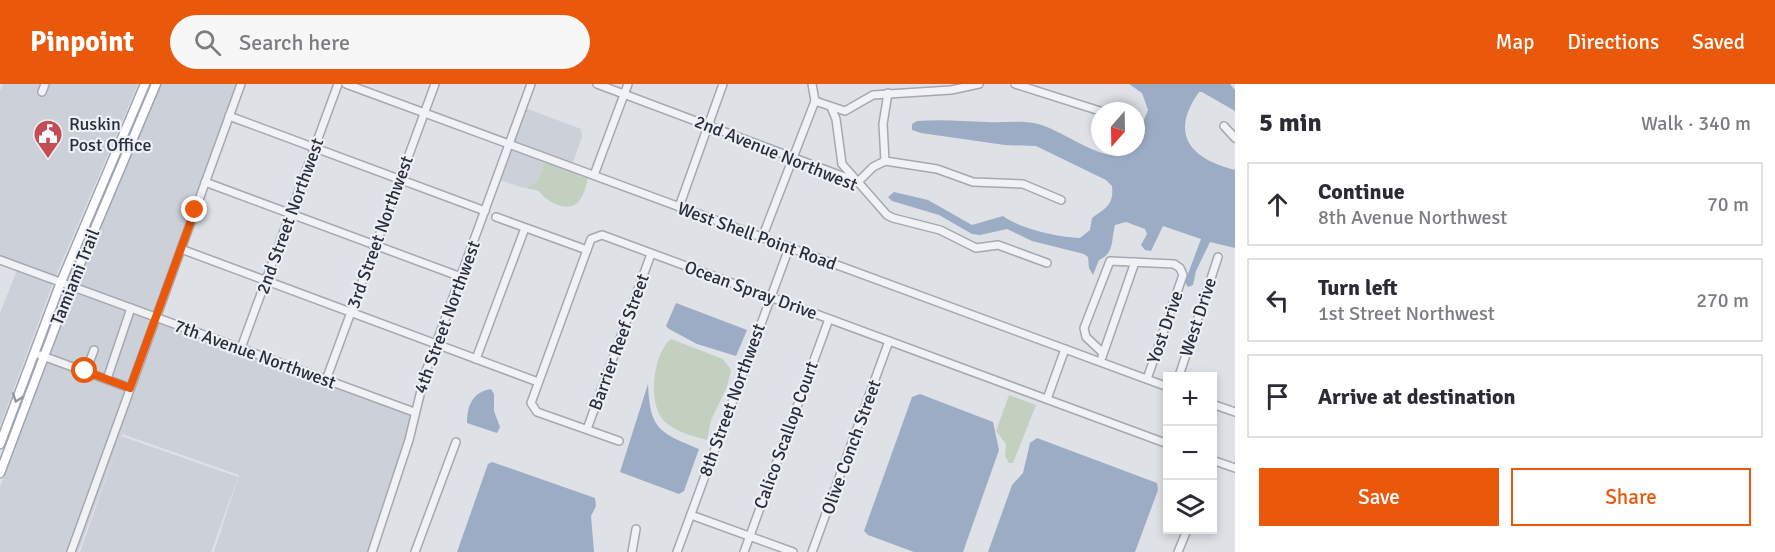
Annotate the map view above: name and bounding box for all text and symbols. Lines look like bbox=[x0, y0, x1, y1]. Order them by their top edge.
search box bbox=[170, 15, 590, 69]
text: Pinpoint bbox=[30, 25, 134, 59]
icon: search bbox=[191, 26, 224, 59]
text: Search here bbox=[239, 29, 350, 56]
text: Map bbox=[1496, 29, 1534, 55]
text: Directions bbox=[1567, 29, 1659, 55]
text: Saved bbox=[1692, 29, 1745, 55]
north arrow bbox=[1091, 102, 1145, 156]
text: 5 min bbox=[1259, 107, 1322, 139]
street label: 2nd Avenue Northwest bbox=[691, 110, 861, 196]
text: Walk · 340 m bbox=[1641, 111, 1751, 136]
place label: Ruskin Post Office bbox=[69, 113, 151, 156]
public building icon: Ruskin Post Office bbox=[32, 118, 64, 160]
street label: 2nd Street Northwest bbox=[252, 135, 328, 297]
street label: 3rd Street Northwest bbox=[342, 153, 418, 311]
text: Continue bbox=[1318, 178, 1405, 205]
icon: ahead bbox=[1261, 188, 1294, 221]
text: 70 m bbox=[1707, 192, 1749, 217]
route end bbox=[181, 196, 207, 222]
street label: West Shell Point Road bbox=[675, 197, 839, 275]
text: 8th Avenue Northwest bbox=[1318, 205, 1507, 230]
street label: Tamiami Trail bbox=[46, 226, 104, 328]
street label: 4th Street Northwest bbox=[409, 238, 485, 396]
street label: Ocean Spray Drive bbox=[682, 256, 820, 324]
street label: Barrier Reef Street bbox=[584, 271, 654, 413]
text: Turn left bbox=[1318, 274, 1398, 301]
street label: West Drive bbox=[1175, 275, 1221, 359]
icon: left bbox=[1261, 284, 1294, 317]
street label: Yost Drive bbox=[1142, 288, 1188, 366]
text: 270 m bbox=[1696, 288, 1749, 313]
text: 1st Street Northwest bbox=[1318, 301, 1495, 326]
street label: 7th Avenue Northwest bbox=[171, 315, 339, 393]
street label: 8th Street Northwest bbox=[694, 321, 770, 479]
route start bbox=[71, 357, 97, 383]
street label: Calico Scallop Court bbox=[749, 358, 823, 512]
map controls bbox=[1163, 372, 1217, 534]
button: + bbox=[1163, 372, 1217, 426]
street label: Olive Conch Street bbox=[816, 377, 886, 517]
icon: arrive bbox=[1261, 380, 1294, 413]
text: Arrive at destination bbox=[1318, 383, 1515, 410]
one-way arrow bbox=[11, 393, 24, 403]
button: − bbox=[1163, 426, 1217, 480]
button: Save bbox=[1259, 468, 1499, 526]
button: Share bbox=[1511, 468, 1751, 526]
button: layers bbox=[1163, 480, 1217, 534]

